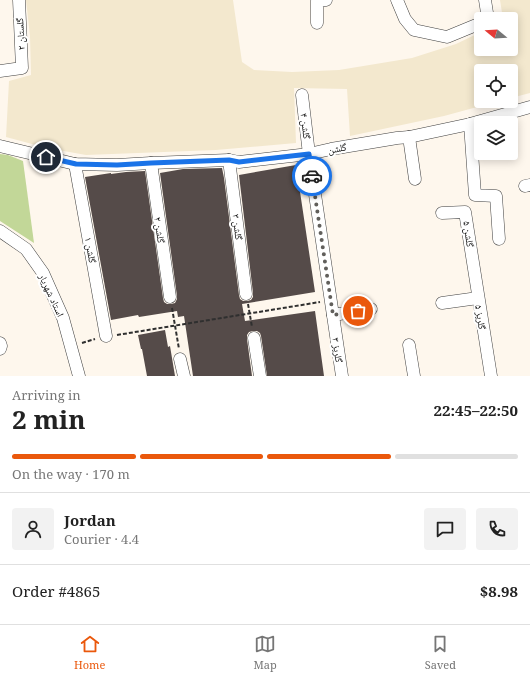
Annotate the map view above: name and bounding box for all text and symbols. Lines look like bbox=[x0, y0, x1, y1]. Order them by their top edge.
north arrow bbox=[474, 12, 518, 56]
map controls bbox=[474, 12, 518, 160]
street label: گلستان ۲ bbox=[12, 17, 28, 51]
button: locate bbox=[474, 64, 518, 108]
street label: گلشن ۴ bbox=[297, 112, 315, 140]
button: layers bbox=[474, 116, 518, 160]
street label: گلشن bbox=[326, 139, 348, 157]
pin bbox=[29, 140, 63, 174]
icon: home bbox=[35, 146, 57, 168]
courier bbox=[292, 156, 332, 196]
icon: car bbox=[301, 165, 323, 187]
street label: گلشن ۳ bbox=[229, 213, 247, 241]
street label: گلشن ۲ bbox=[151, 216, 169, 244]
street label: گلشن ۵ bbox=[460, 220, 478, 248]
street label: گلشن ۱ bbox=[82, 236, 100, 265]
street label: استاد شهریار bbox=[35, 270, 68, 319]
pin bbox=[341, 294, 375, 328]
icon: bag bbox=[347, 300, 369, 322]
street label: گلریز ۵ bbox=[472, 303, 490, 331]
street label: گلریز ۳ bbox=[329, 337, 347, 364]
text: Arriving in bbox=[12, 386, 81, 404]
text: 22:45–22:50 bbox=[434, 400, 518, 420]
text: 2 min bbox=[12, 401, 86, 437]
text: On the way · 170 m bbox=[12, 465, 130, 483]
button: person bbox=[12, 508, 54, 550]
button: chat bbox=[424, 508, 466, 550]
button: phone bbox=[476, 508, 518, 550]
text: Jordan bbox=[64, 510, 116, 530]
text: Courier · 4.4 bbox=[64, 530, 139, 548]
text: Order #4865 bbox=[12, 581, 100, 601]
text: $8.98 bbox=[480, 581, 518, 601]
tab: Home bbox=[74, 633, 105, 672]
tab: Map bbox=[253, 633, 277, 672]
tab: Saved bbox=[425, 633, 456, 672]

